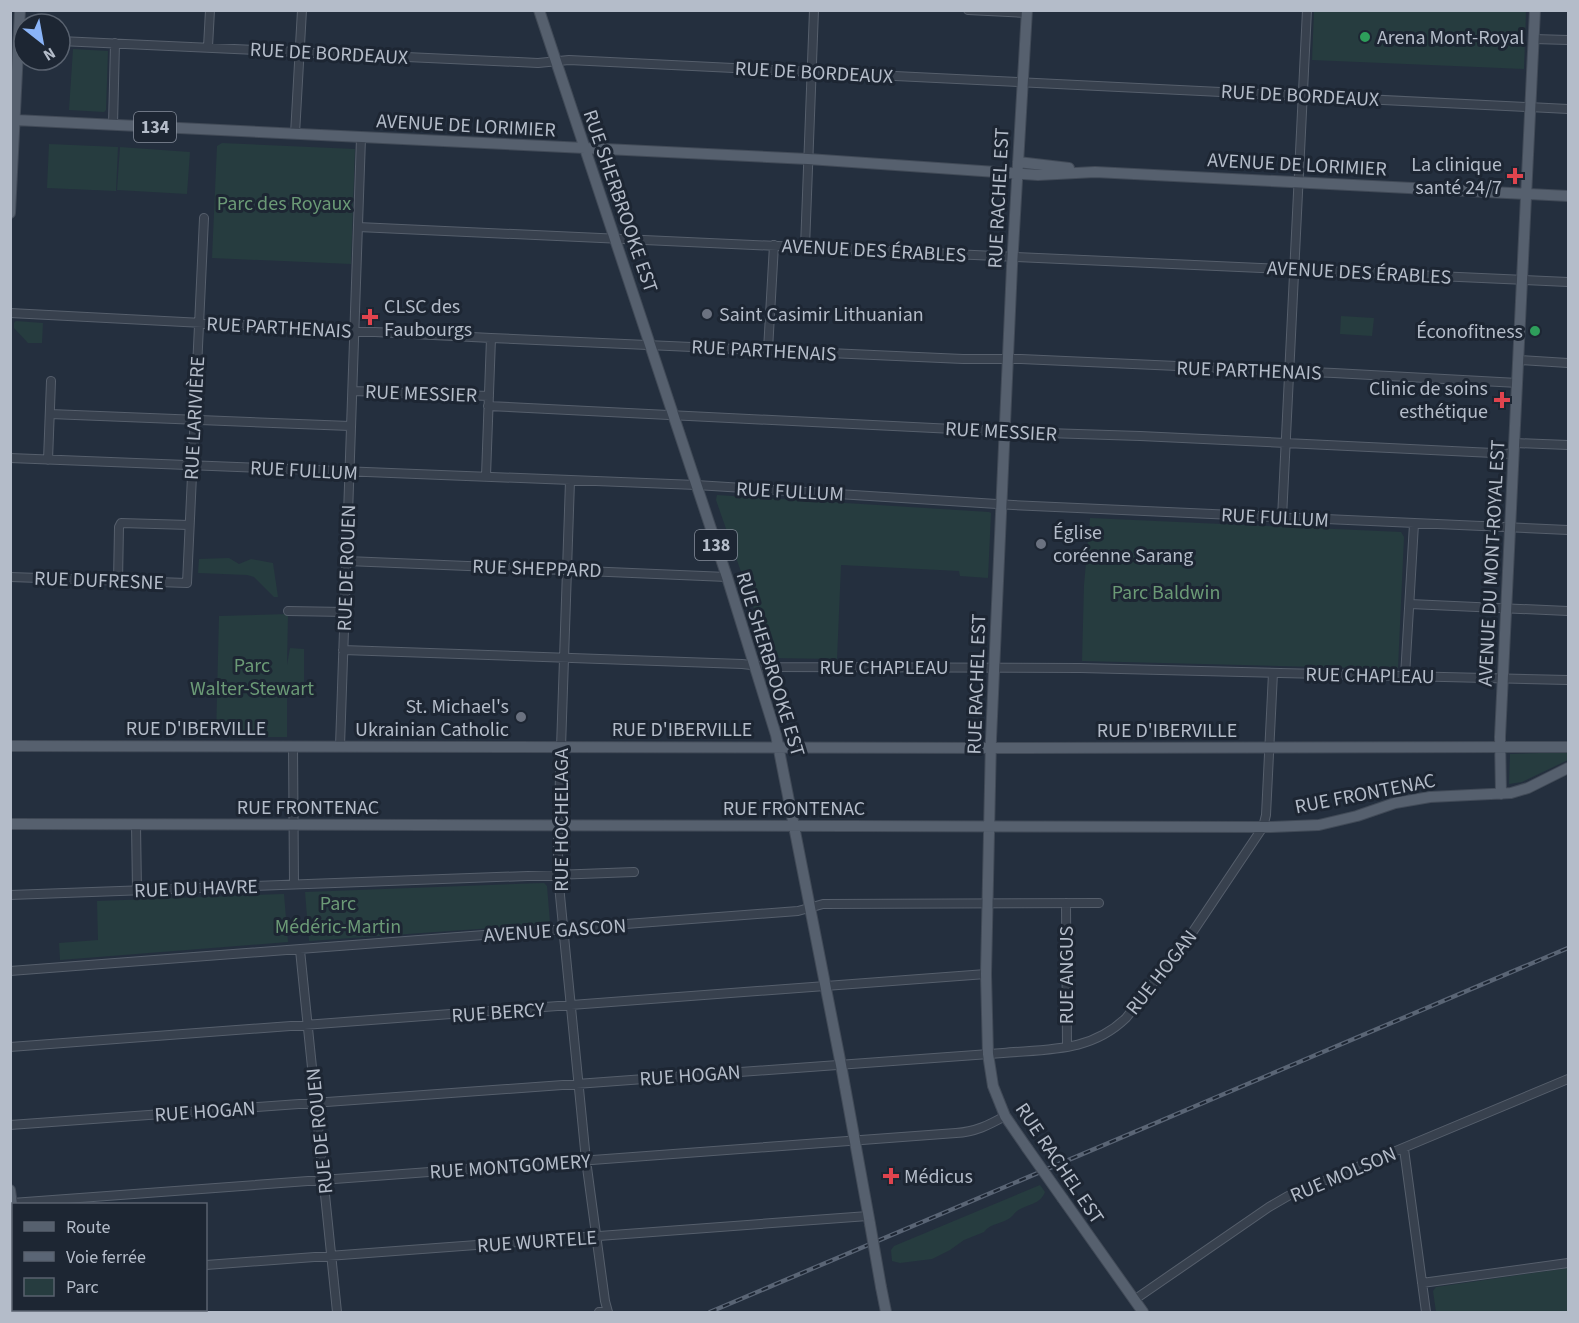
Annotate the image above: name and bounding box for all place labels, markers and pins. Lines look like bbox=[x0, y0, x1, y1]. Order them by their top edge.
place label: Arena Mont-Royal bbox=[1377, 24, 1524, 52]
marker: Arena Mont-Royal bbox=[1358, 30, 1372, 44]
place label: La clinique santé 24/7 bbox=[1411, 151, 1502, 202]
marker: La clinique santé 24/7 bbox=[1506, 167, 1524, 185]
place label: CLSC des Faubourgs bbox=[384, 293, 472, 344]
place label: Saint Casimir Lithuanian bbox=[719, 301, 924, 329]
marker: Saint Casimir Lithuanian bbox=[700, 307, 714, 321]
marker: CLSC des Faubourgs bbox=[361, 308, 379, 326]
place label: Éconofitness bbox=[1416, 318, 1523, 346]
marker: Éconofitness bbox=[1528, 324, 1542, 338]
place label: Clinic de soins esthétique bbox=[1369, 375, 1488, 426]
marker: Clinic de soins esthétique bbox=[1493, 391, 1511, 409]
place label: Église coréenne Sarang bbox=[1053, 519, 1193, 570]
marker: Église coréenne Sarang bbox=[1034, 537, 1048, 551]
place label: St. Michael's Ukrainian Catholic bbox=[355, 693, 509, 744]
marker: St. Michael's Ukrainian Catholic bbox=[514, 710, 528, 724]
place label: Médicus bbox=[904, 1163, 973, 1191]
marker: Médicus bbox=[882, 1167, 900, 1185]

